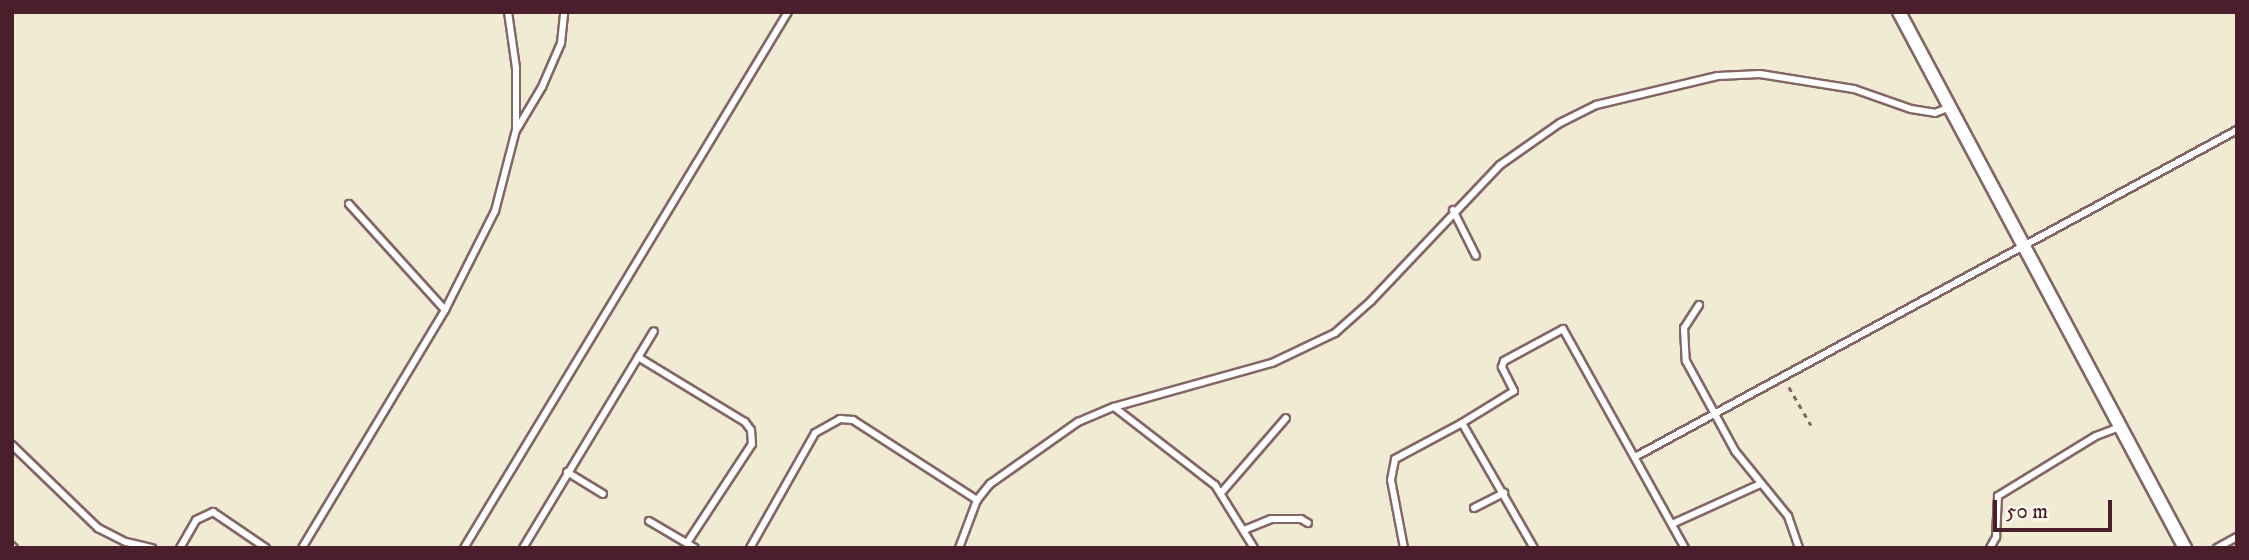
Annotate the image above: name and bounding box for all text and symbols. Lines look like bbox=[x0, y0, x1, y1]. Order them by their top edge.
scale bar bbox=[1997, 486, 2116, 530]
text: 50 m bbox=[2006, 499, 2048, 525]

